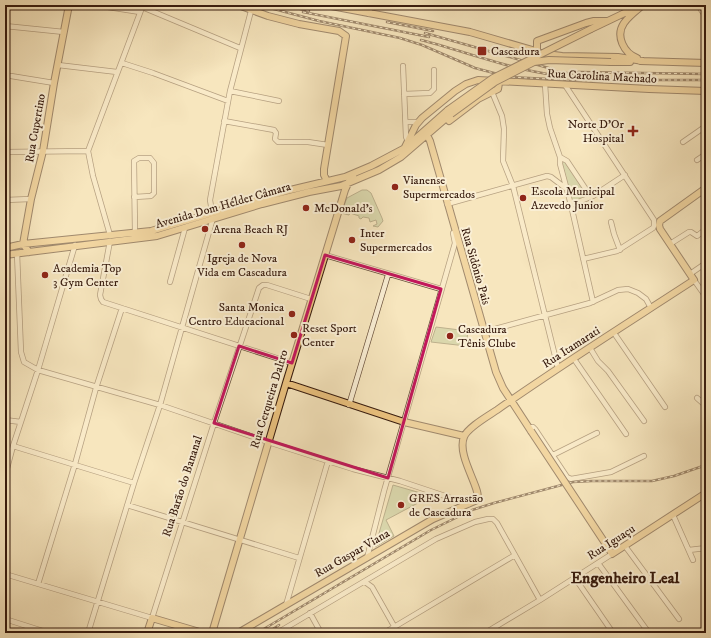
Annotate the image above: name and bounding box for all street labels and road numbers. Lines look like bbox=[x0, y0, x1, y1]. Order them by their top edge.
street label: Rua Carolina Machado bbox=[547, 66, 657, 87]
street label: Rua Cupertino bbox=[22, 92, 49, 164]
street label: Avenida Dom Hélder Câmara bbox=[154, 179, 293, 232]
street label: Rua Sidônio Pais bbox=[457, 226, 494, 306]
street label: Rua Itamarati bbox=[540, 323, 603, 372]
street label: Rua Cerqueira Daltro bbox=[247, 348, 292, 450]
street label: Rua Barão do Bananal bbox=[159, 433, 206, 539]
street label: Rua Iguaçu bbox=[585, 521, 638, 563]
street label: Rua Gaspar Viana bbox=[312, 525, 393, 581]

